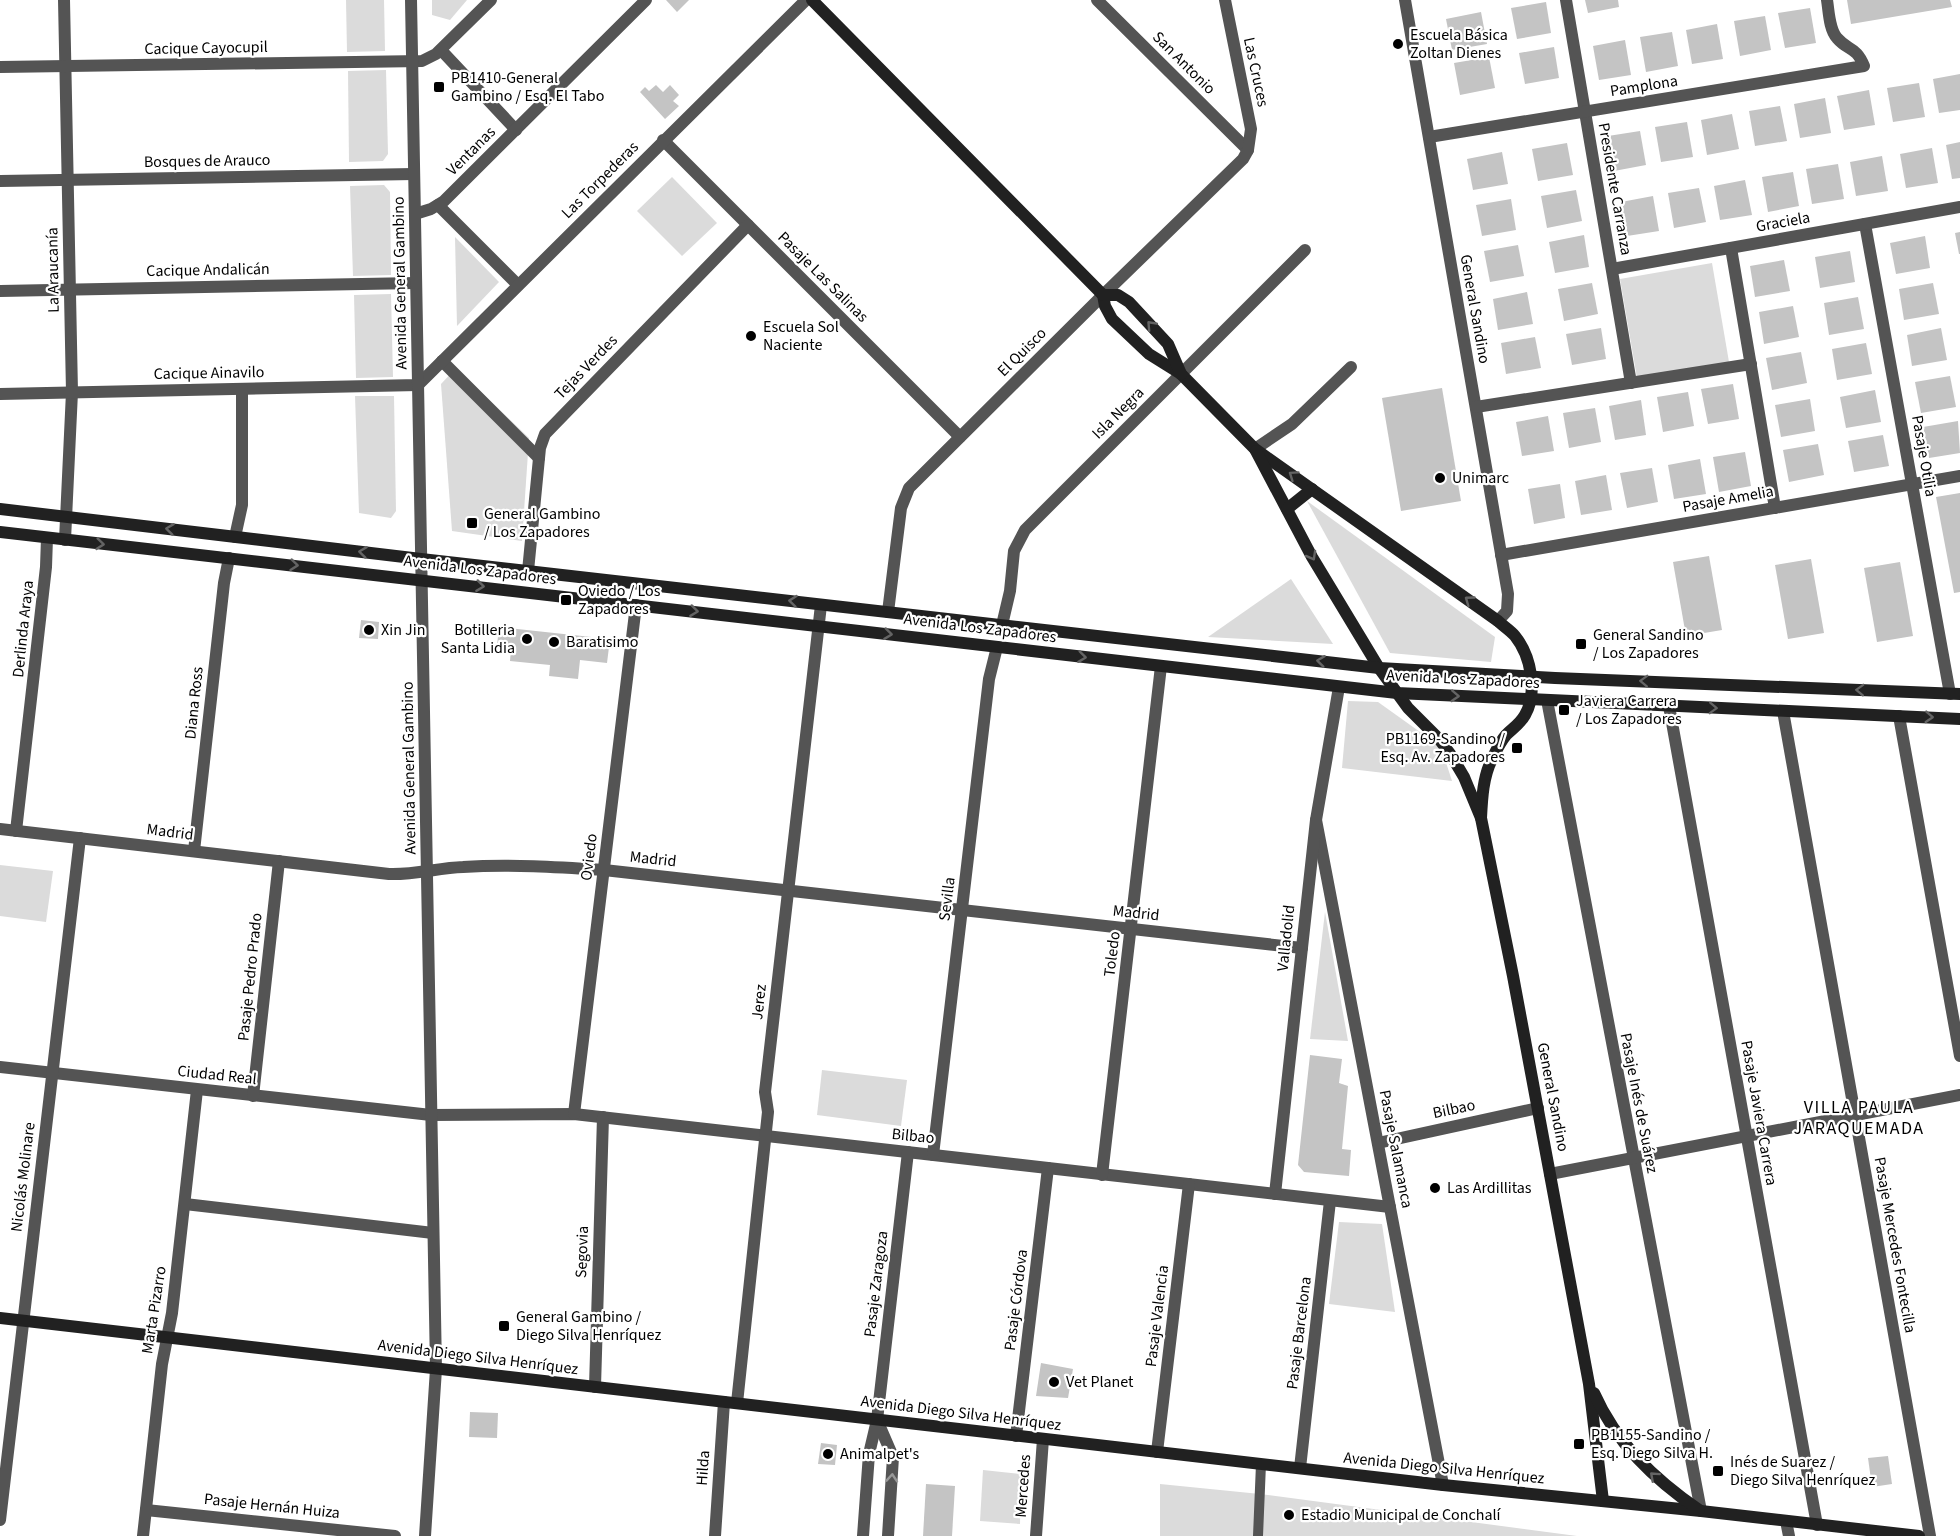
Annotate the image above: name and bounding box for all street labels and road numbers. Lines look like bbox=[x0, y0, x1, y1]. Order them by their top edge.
street label: San Antonio bbox=[1148, 27, 1220, 99]
street label: Las Cruces bbox=[1238, 35, 1274, 109]
street label: Cacique Cayocupil bbox=[144, 36, 268, 60]
street label: Pamplona bbox=[1609, 70, 1679, 102]
street label: Ventanas bbox=[442, 121, 501, 180]
street label: Presidente Carranza bbox=[1593, 121, 1637, 257]
street label: Las Torpederas bbox=[556, 136, 644, 224]
street label: Bosques de Arauco bbox=[144, 149, 270, 173]
street label: Avenida General Gambino bbox=[387, 196, 413, 370]
street label: Graciela bbox=[1754, 206, 1812, 238]
street label: La Araucanía bbox=[41, 227, 65, 313]
street label: Pasaje Las Salinas bbox=[773, 227, 873, 327]
street label: General Sandino bbox=[1455, 253, 1495, 365]
street label: Cacique Andalicán bbox=[146, 258, 270, 282]
street label: El Quisco bbox=[993, 323, 1051, 381]
street label: Tejas Verdes bbox=[550, 330, 623, 404]
street label: Cacique Ainavilo bbox=[153, 361, 265, 385]
street label: Isla Negra bbox=[1087, 382, 1149, 444]
street label: Pasaje Otilia bbox=[1906, 414, 1942, 498]
street label: Pasaje Amelia bbox=[1681, 480, 1775, 518]
street label: Avenida Los Zapadores bbox=[402, 550, 558, 590]
street label: Derlinda Araya bbox=[7, 579, 39, 679]
street label: Avenida Los Zapadores bbox=[902, 608, 1058, 648]
street label: Avenida Los Zapadores bbox=[1386, 664, 1541, 694]
street label: Diana Ross bbox=[179, 665, 209, 740]
street label: Avenida General Gambino bbox=[396, 681, 422, 855]
street label: Madrid bbox=[145, 818, 195, 846]
street label: Oviedo bbox=[575, 832, 603, 882]
street label: Madrid bbox=[629, 846, 677, 872]
street label: Sevilla bbox=[933, 876, 961, 922]
street label: Madrid bbox=[1112, 900, 1160, 926]
street label: Valladolid bbox=[1272, 904, 1300, 972]
street label: Pasaje Pedro Prado bbox=[232, 912, 268, 1042]
street label: Toledo bbox=[1098, 930, 1126, 978]
street label: Jerez bbox=[746, 983, 772, 1021]
street label: Pasaje Inés de Suárez bbox=[1615, 1031, 1663, 1175]
street label: Pasaje Javiera Carrera bbox=[1735, 1039, 1783, 1187]
street label: General Sandino bbox=[1532, 1041, 1574, 1153]
street label: Ciudad Real bbox=[176, 1060, 258, 1090]
street label: Pasaje Salamanca bbox=[1374, 1088, 1418, 1210]
street label: Bilbao bbox=[1431, 1094, 1477, 1124]
street label: Nicolás Molinare bbox=[5, 1121, 41, 1233]
street label: Bilbao bbox=[891, 1123, 935, 1149]
street label: Pasaje Mercedes Fontecilla bbox=[1869, 1155, 1921, 1335]
street label: Segovia bbox=[570, 1225, 594, 1279]
street label: Pasaje Zaragoza bbox=[859, 1230, 893, 1338]
street label: Pasaje Córdova bbox=[999, 1248, 1033, 1352]
street label: Marta Pizarro bbox=[136, 1264, 172, 1356]
street label: Pasaje Valencia bbox=[1140, 1264, 1174, 1368]
street label: Pasaje Barcelona bbox=[1281, 1275, 1317, 1391]
street label: Avenida Diego Silva Henríquez bbox=[376, 1334, 580, 1380]
street label: Avenida Diego Silva Henríquez bbox=[859, 1390, 1063, 1436]
street label: Avenida Diego Silva Henríquez bbox=[1342, 1447, 1546, 1490]
street label: Hilda bbox=[691, 1450, 715, 1486]
street label: Mercedes bbox=[1010, 1453, 1036, 1518]
street label: Pasaje Hernán Huiza bbox=[203, 1488, 341, 1524]

